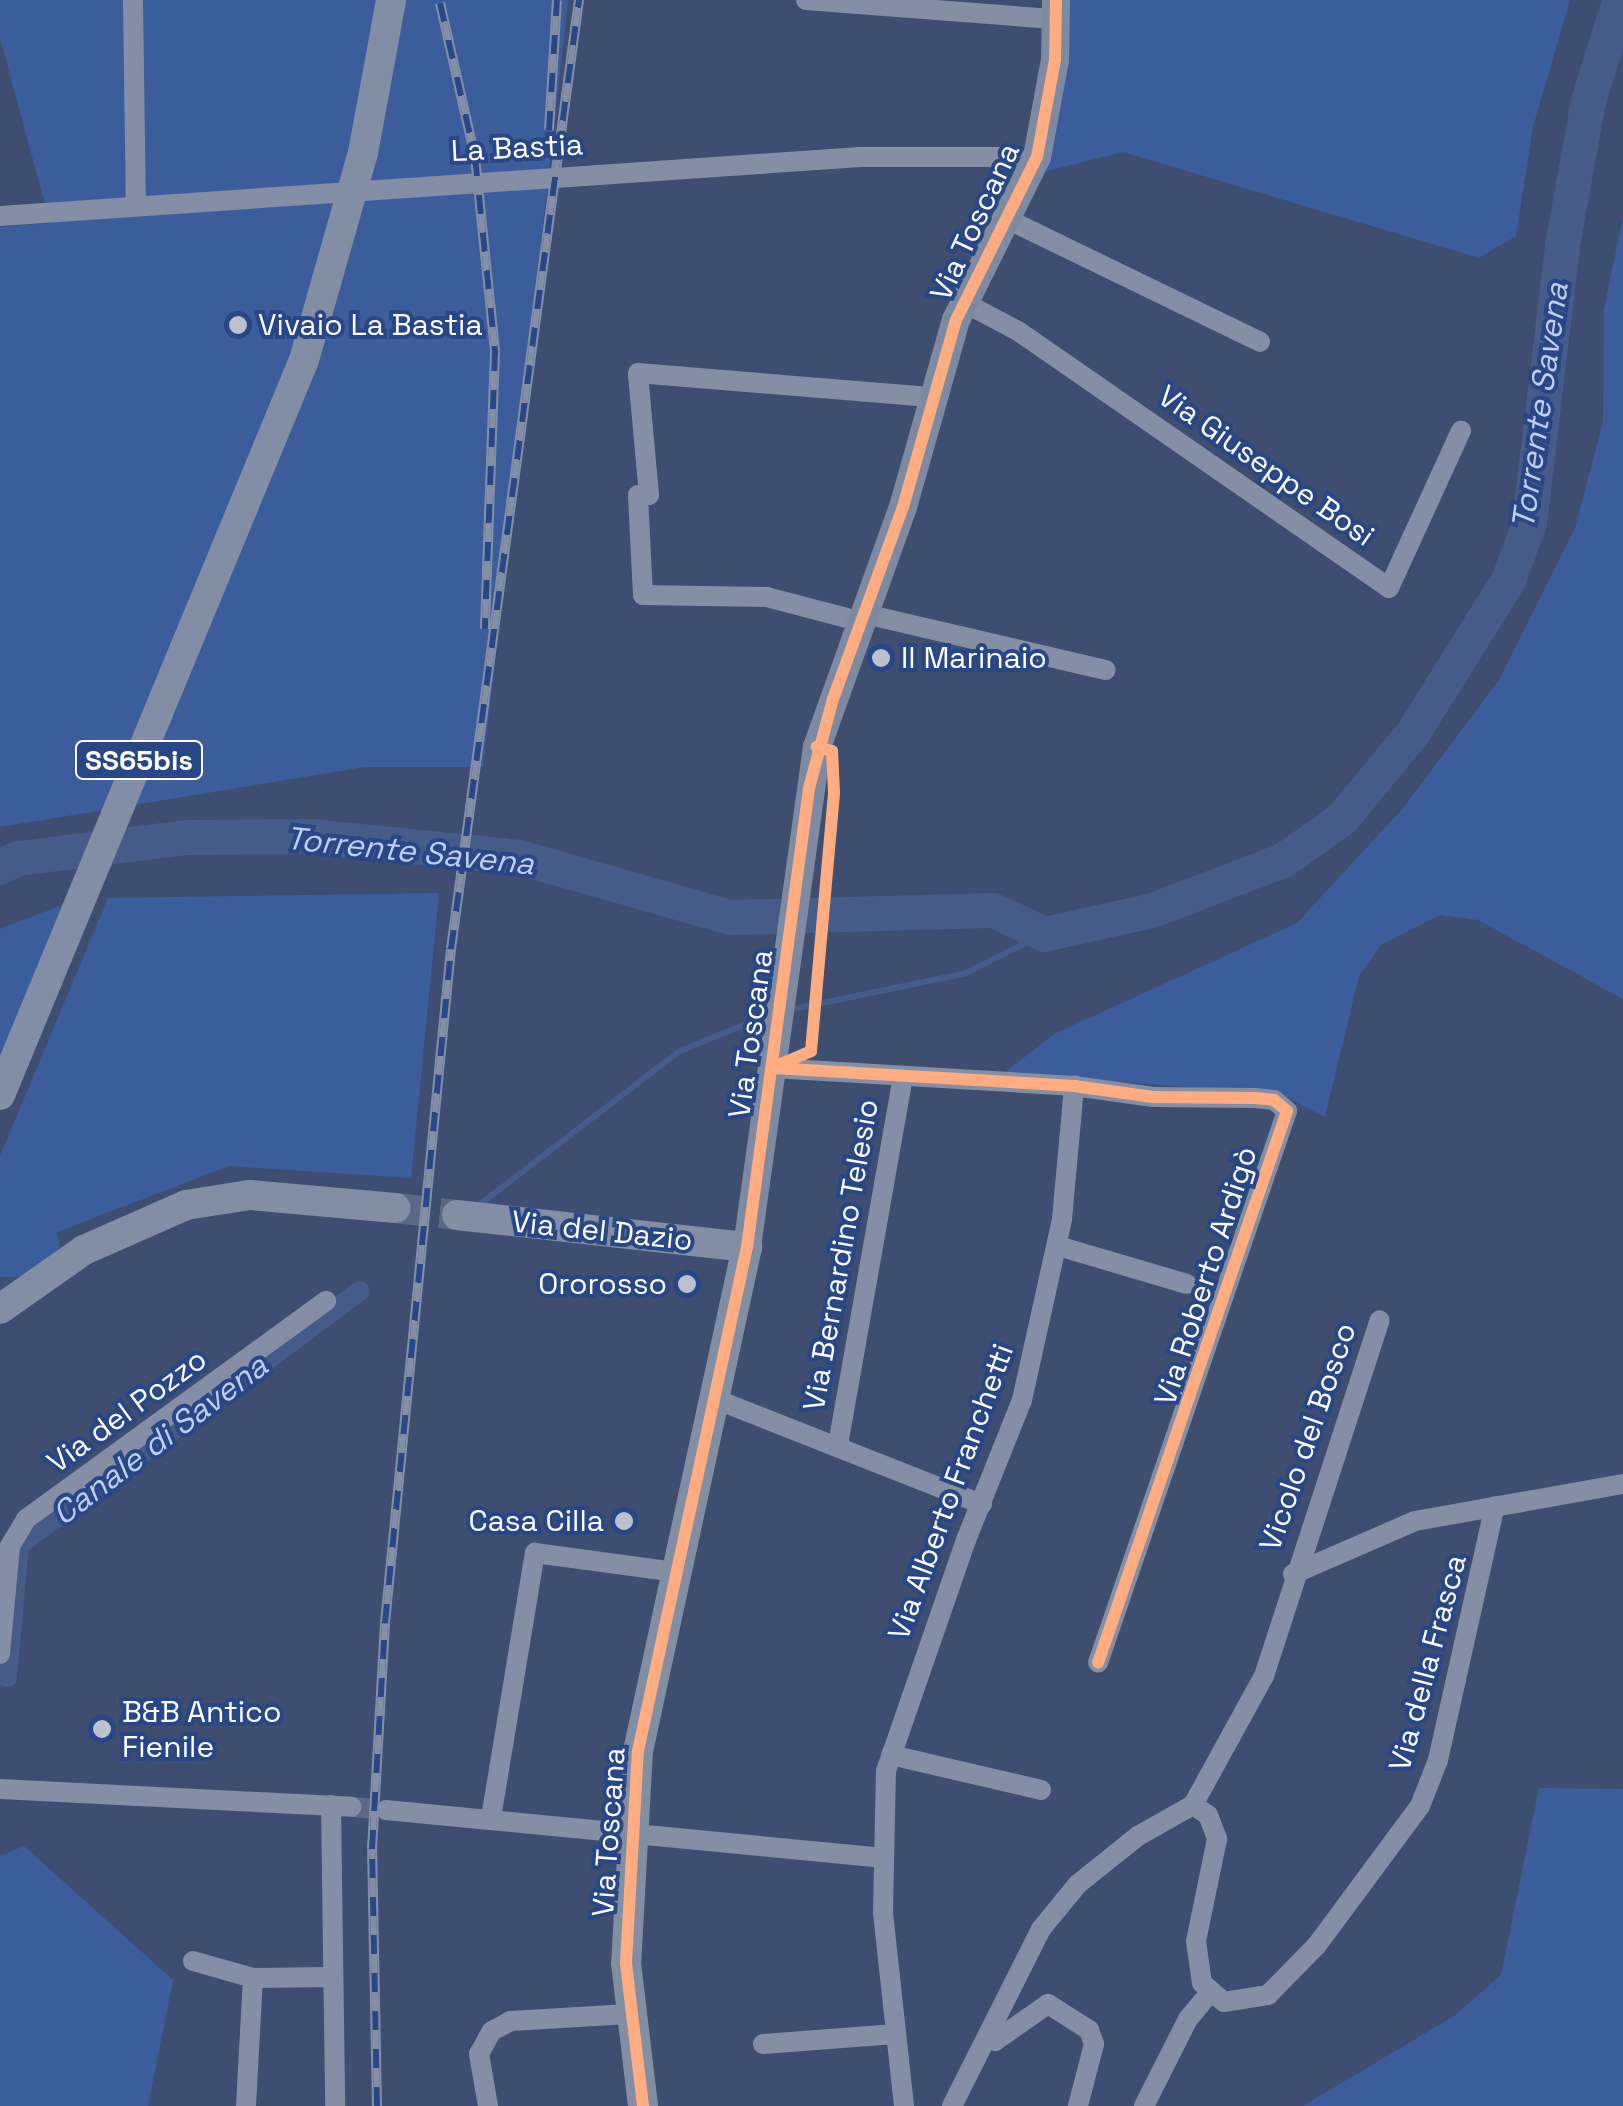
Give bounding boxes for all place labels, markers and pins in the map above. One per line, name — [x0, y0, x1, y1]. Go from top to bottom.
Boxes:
place label: Vivaio La Bastia — [258, 307, 483, 343]
marker: Vivaio La Bastia — [227, 314, 249, 336]
place label: Il Marinaio — [901, 640, 1047, 676]
marker: Il Marinaio — [870, 647, 892, 669]
place label: Ororosso — [538, 1266, 667, 1302]
marker: Ororosso — [676, 1273, 698, 1295]
place label: Casa Cilla — [468, 1503, 604, 1539]
marker: Casa Cilla — [613, 1510, 635, 1532]
place label: B&B Antico Fienile — [122, 1694, 282, 1764]
marker: B&B Antico Fienile — [91, 1718, 113, 1740]

